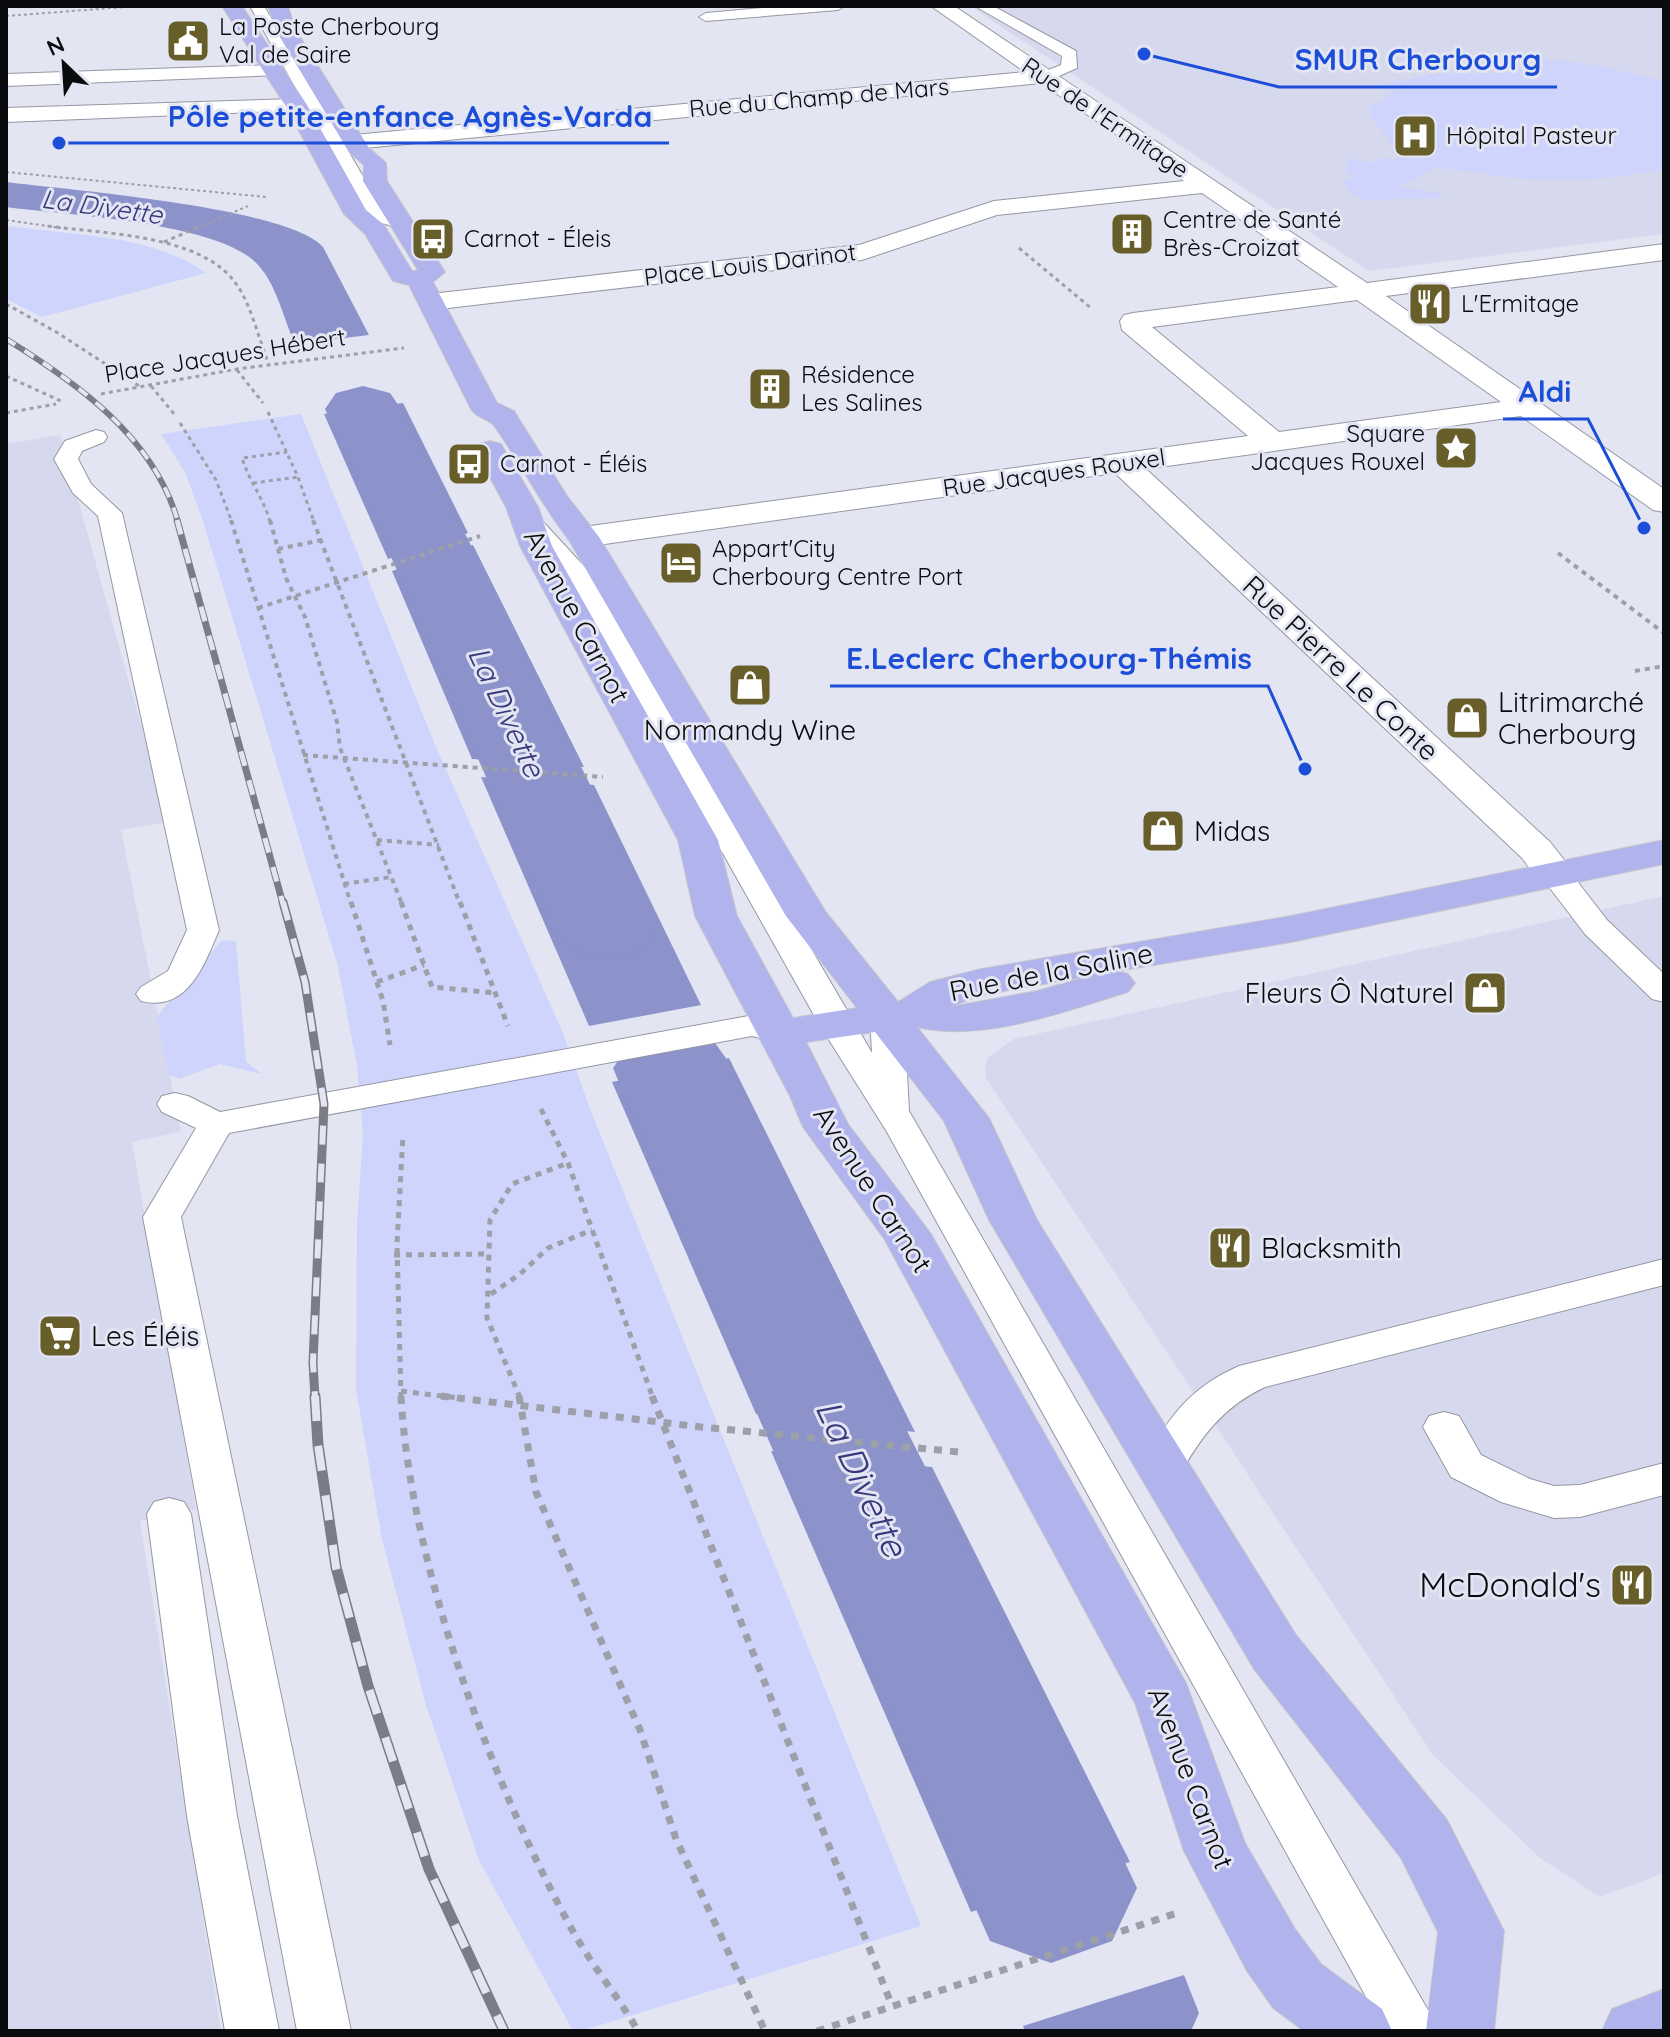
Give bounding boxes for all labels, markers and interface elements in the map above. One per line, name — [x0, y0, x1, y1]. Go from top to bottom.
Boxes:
place label: La Poste Cherbourg Val de Saire — [219, 11, 439, 69]
public building icon: La Poste Cherbourg Val de Saire — [164, 17, 212, 65]
north arrow — [24, 24, 104, 104]
text: N — [42, 30, 69, 62]
callout: SMUR Cherbourg — [1279, 33, 1557, 87]
text: SMUR Cherbourg — [1295, 40, 1541, 78]
street label: Rue de l'Ermitage — [1016, 50, 1195, 184]
street label: Rue du Champ de Mars — [688, 71, 950, 123]
callout: Pôle petite-enfance Agnès-Varda — [152, 89, 669, 143]
text: Pôle petite-enfance Agnès-Varda — [168, 97, 652, 135]
hospital icon: Hôpital Pasteur — [1391, 112, 1439, 160]
place label: Hôpital Pasteur — [1446, 120, 1617, 150]
water label: La Divette — [40, 182, 166, 231]
place label: Centre de Santé Brès-Croizat — [1163, 204, 1341, 262]
building icon: Centre de Santé Brès-Croizat — [1108, 210, 1156, 258]
bus stop icon: Carnot - Éleis — [409, 215, 457, 263]
place label: Carnot - Éleis — [464, 223, 611, 253]
street label: Place Louis Darinot — [642, 236, 858, 292]
restaurant icon: L'Ermitage — [1406, 280, 1454, 328]
place label: L'Ermitage — [1461, 288, 1579, 318]
street label: Place Jacques Hébert — [102, 321, 347, 389]
place label: Résidence Les Salines — [801, 359, 923, 417]
building icon: Résidence Les Salines — [746, 365, 794, 413]
callout: Aldi — [1503, 365, 1588, 419]
text: Aldi — [1519, 372, 1571, 410]
place label: Square Jacques Rouxel — [1250, 418, 1425, 476]
place icon: Square Jacques Rouxel — [1432, 424, 1480, 472]
bus stop icon: Carnot - Éléis — [445, 440, 493, 488]
street label: Rue Jacques Rouxel — [941, 442, 1167, 502]
place label: Carnot - Éléis — [500, 448, 647, 478]
street label: Avenue Carnot — [517, 523, 638, 709]
place label: Appart'City Cherbourg Centre Port — [712, 533, 963, 591]
hotel icon: Appart'City Cherbourg Centre Port — [657, 539, 705, 587]
street label: Rue Pierre Le Conte — [1236, 568, 1447, 768]
callout: E.Leclerc Cherbourg-Thémis — [830, 632, 1268, 686]
text: E.Leclerc Cherbourg-Thémis — [846, 639, 1252, 677]
water label: La Divette — [460, 640, 554, 784]
shop icon: Normandy Wine — [726, 661, 774, 709]
place label: Litrimarché Cherbourg — [1498, 684, 1644, 751]
shop icon: Litrimarché Cherbourg — [1443, 694, 1491, 742]
place label: Normandy Wine — [644, 712, 856, 747]
shop icon: Midas — [1139, 807, 1187, 855]
place label: Midas — [1194, 813, 1270, 848]
street label: Rue de la Saline — [946, 935, 1156, 1008]
shop icon: Fleurs Ô Naturel — [1461, 969, 1509, 1017]
place label: Fleurs Ô Naturel — [1244, 975, 1454, 1010]
street label: Avenue Carnot — [806, 1099, 940, 1279]
restaurant icon: Blacksmith — [1206, 1224, 1254, 1272]
place label: Blacksmith — [1261, 1230, 1402, 1265]
supermarket icon: Les Éléis — [36, 1312, 84, 1360]
place label: Les Éléis — [91, 1318, 200, 1353]
water label: La Divette — [807, 1392, 919, 1565]
restaurant icon: McDonald's — [1608, 1561, 1656, 1609]
place label: McDonald's — [1419, 1563, 1601, 1606]
street label: Avenue Carnot — [1141, 1682, 1242, 1874]

